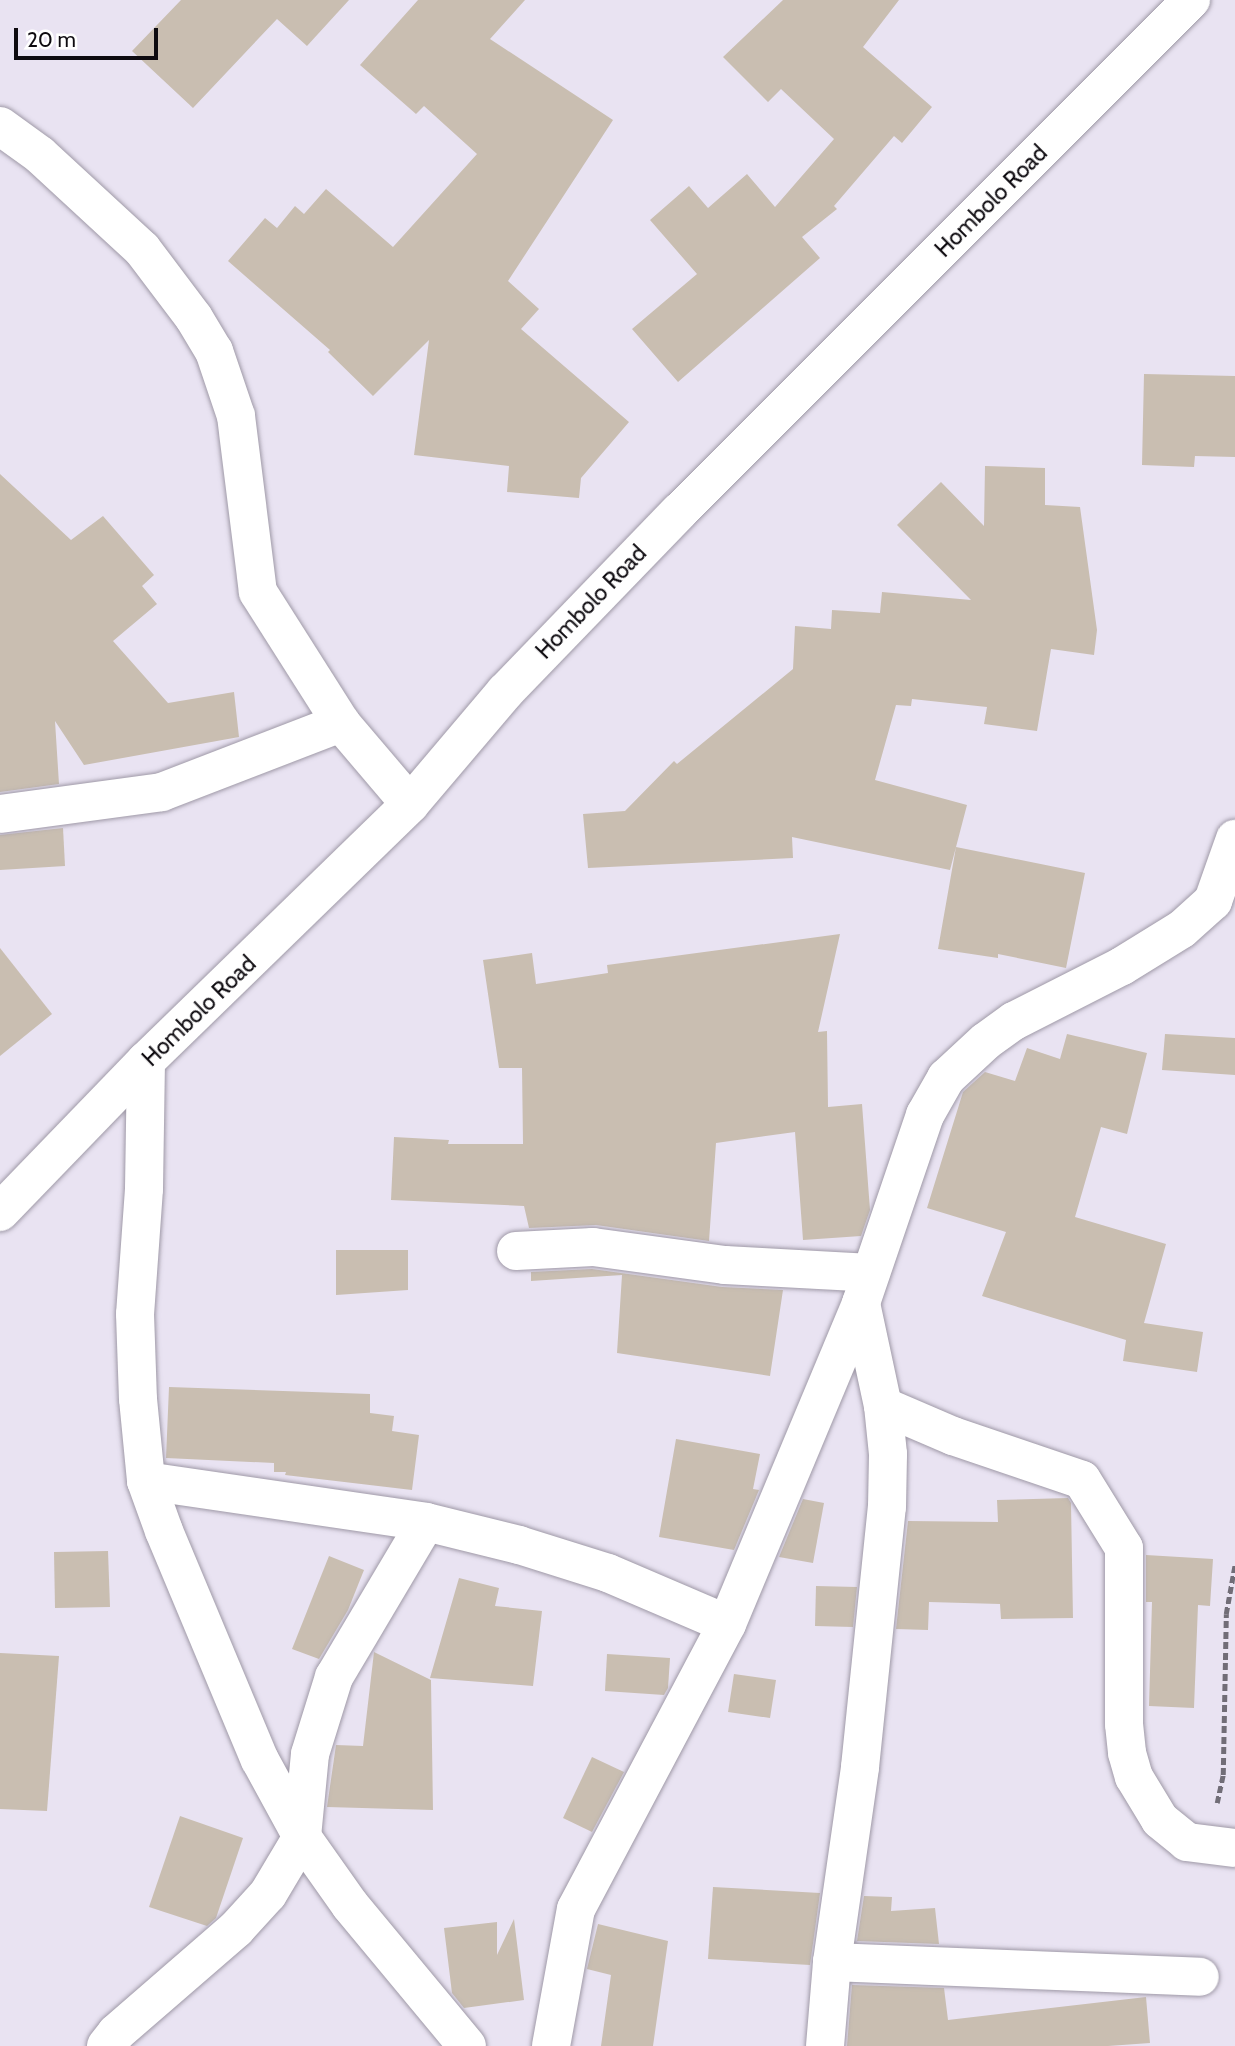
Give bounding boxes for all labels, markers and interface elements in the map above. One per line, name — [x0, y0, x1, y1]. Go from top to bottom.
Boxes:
scale bar — [18, 14, 161, 58]
text: 20 m — [27, 27, 76, 52]
street label: Hombolo Road — [929, 139, 1053, 263]
street label: Hombolo Road — [530, 539, 652, 665]
street label: Hombolo Road — [136, 950, 262, 1072]

